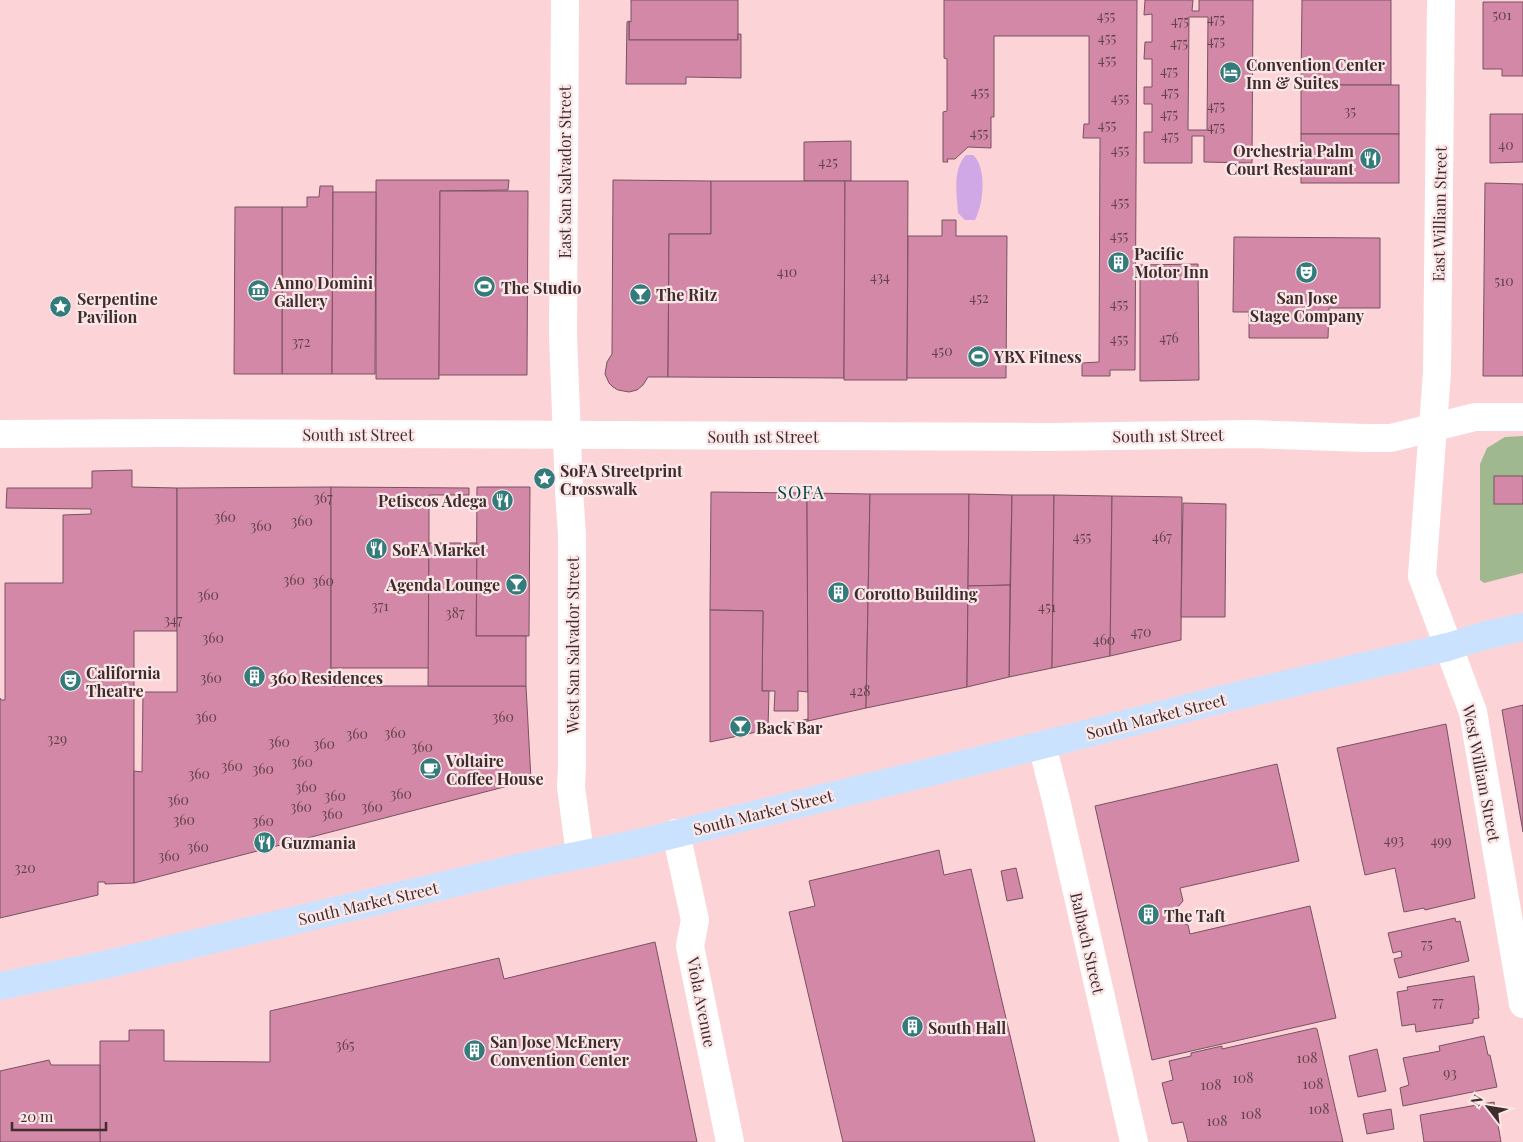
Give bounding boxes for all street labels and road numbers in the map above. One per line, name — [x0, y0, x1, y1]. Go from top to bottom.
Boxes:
street label: East San Salvador Street — [554, 85, 575, 259]
street label: East William Street — [1427, 146, 1451, 282]
street label: South 1st Street — [302, 424, 414, 445]
street label: South 1st Street — [1112, 424, 1224, 446]
street label: South 1st Street — [707, 426, 819, 447]
street label: West San Salvador Street — [562, 556, 583, 734]
street label: South Market Street — [1084, 688, 1228, 744]
street label: West William Street — [1458, 702, 1506, 844]
street label: South Market Street — [691, 784, 835, 840]
street label: South Market Street — [296, 877, 440, 929]
street label: Balbach Street — [1066, 890, 1110, 996]
street label: Viola Avenue — [683, 954, 721, 1049]

